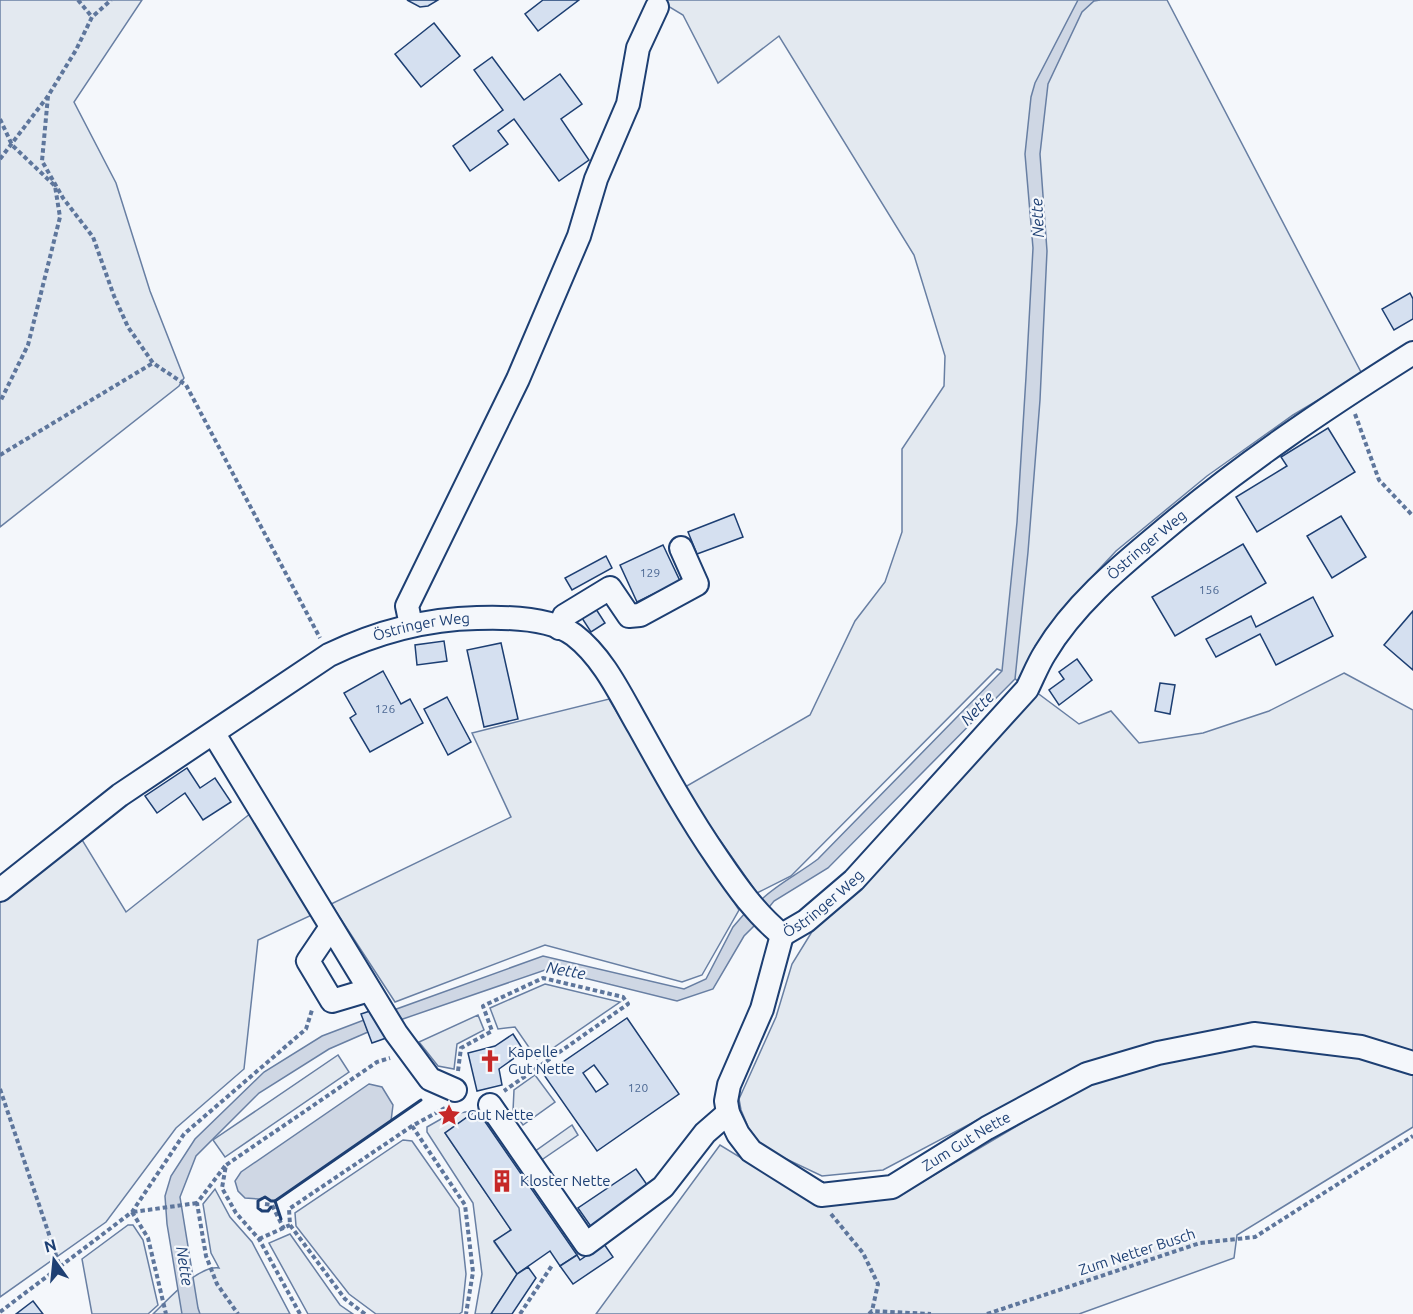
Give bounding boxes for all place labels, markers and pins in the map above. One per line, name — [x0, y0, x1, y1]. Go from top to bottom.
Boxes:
place label: Kapelle Gut Nette — [508, 1043, 575, 1077]
church icon: Kapelle Gut Nette — [477, 1048, 503, 1074]
place icon: Gut Nette — [436, 1102, 462, 1128]
place label: Gut Nette — [467, 1106, 534, 1123]
building icon: Kloster Nette — [489, 1168, 515, 1194]
place label: Kloster Nette — [520, 1172, 611, 1189]

